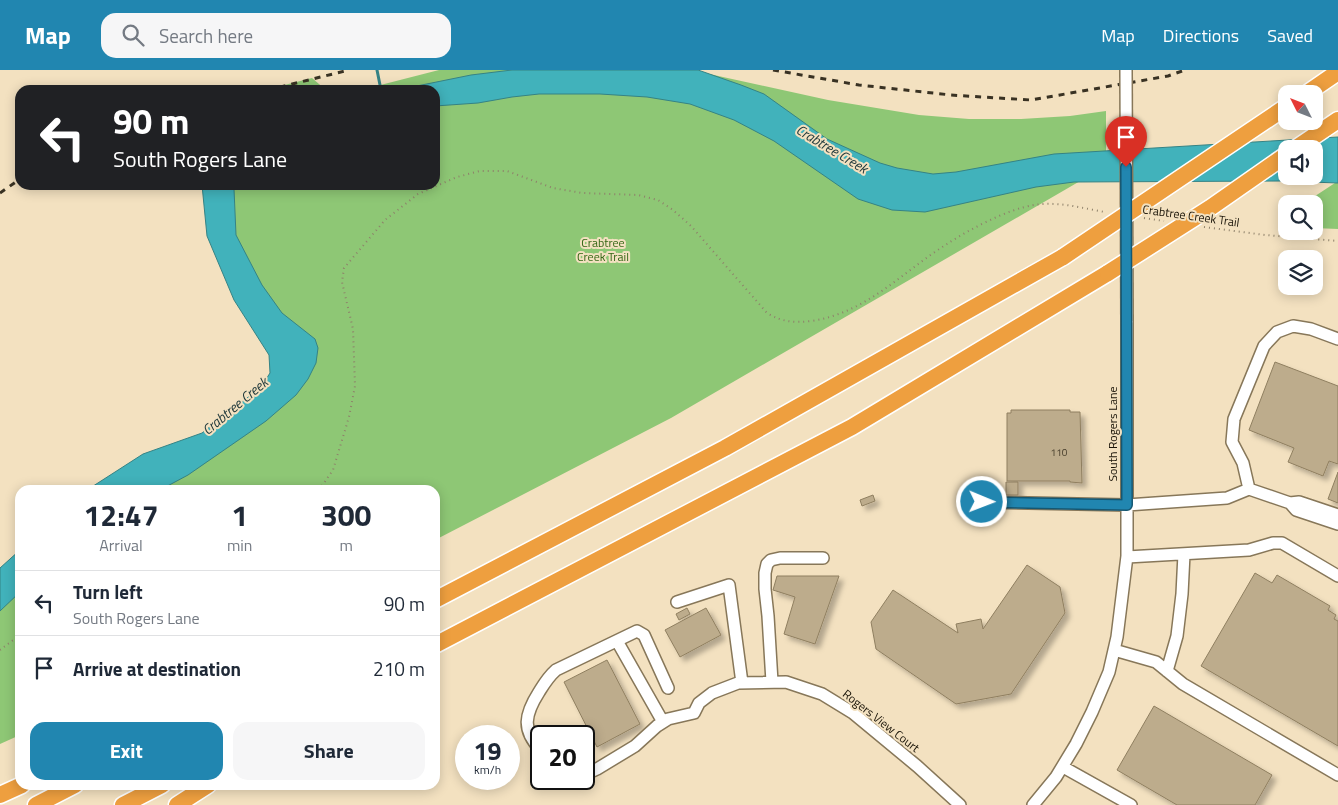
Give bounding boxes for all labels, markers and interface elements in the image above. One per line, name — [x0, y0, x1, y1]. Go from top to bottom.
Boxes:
search box — [101, 13, 451, 58]
text: Map — [25, 17, 71, 53]
icon: search — [119, 21, 147, 49]
text: Search here — [159, 21, 253, 50]
text: Map — [1101, 22, 1135, 49]
text: Directions — [1163, 22, 1239, 49]
text: Saved — [1267, 22, 1313, 49]
north arrow — [1278, 85, 1322, 130]
map controls — [1278, 85, 1323, 295]
text: 90 m — [113, 94, 189, 148]
icon: left — [30, 105, 95, 170]
pin — [1105, 116, 1147, 167]
water label: Crabtree Creek — [792, 119, 874, 179]
icon: arrive — [1112, 123, 1140, 151]
button: sound — [1278, 140, 1323, 185]
text: South Rogers Lane — [113, 142, 287, 176]
button: search — [1278, 195, 1323, 240]
street label: Crabtree Creek Trail — [1141, 199, 1241, 232]
park label: Crabtree Creek Trail — [577, 233, 629, 266]
button: layers — [1278, 250, 1323, 295]
water label: Crabtree Creek — [197, 371, 274, 440]
street label: South Rogers Lane — [1103, 387, 1122, 482]
house number: 110 — [1051, 445, 1068, 460]
position arrow — [955, 475, 1007, 527]
text: 12:47 — [84, 492, 158, 538]
text: 1 — [231, 492, 248, 538]
text: 300 — [321, 492, 371, 538]
text: Arrival — [99, 533, 143, 557]
text: min — [227, 533, 252, 557]
text: m — [340, 533, 353, 557]
text: Turn left — [73, 577, 143, 606]
icon: left — [30, 589, 58, 617]
text: 90 m — [384, 589, 425, 618]
text: South Rogers Lane — [73, 606, 200, 630]
icon: arrive — [30, 654, 58, 682]
text: Arrive at destination — [73, 654, 241, 683]
text: 210 m — [373, 654, 425, 683]
street label: Rogers View Court — [839, 684, 924, 757]
button: Exit — [30, 722, 223, 780]
button: Share — [233, 722, 425, 780]
speed limit sign: 20 — [530, 725, 595, 790]
text: 19 — [473, 732, 502, 770]
text: km/h — [474, 760, 501, 779]

